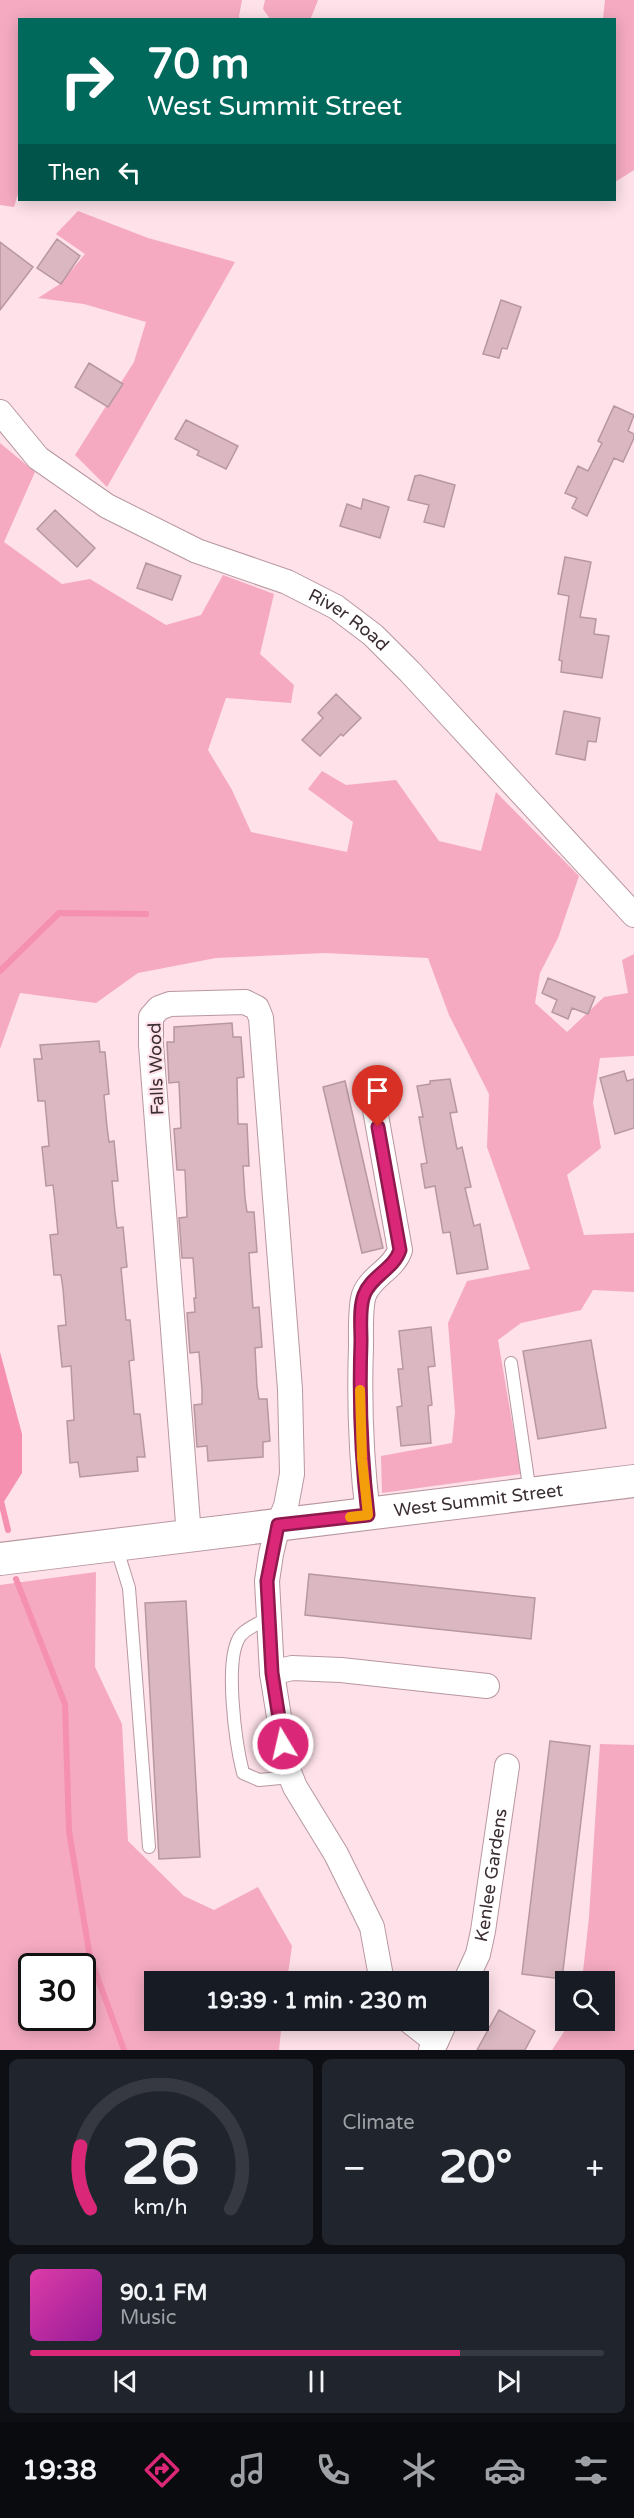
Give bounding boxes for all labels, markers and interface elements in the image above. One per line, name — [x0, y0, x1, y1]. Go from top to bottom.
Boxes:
text: 70 m — [147, 39, 249, 90]
icon: right — [48, 42, 126, 120]
text: West Summit Street — [147, 90, 402, 123]
icon: left — [113, 156, 146, 189]
text: Then — [48, 160, 101, 186]
street label: River Road — [305, 584, 393, 655]
street label: Falls Wood — [143, 1022, 169, 1116]
pin — [352, 1065, 403, 1127]
icon: arrive — [361, 1074, 394, 1107]
street label: West Summit Street — [393, 1479, 564, 1521]
position arrow — [251, 1712, 315, 1776]
street label: Kenlee Gardens — [470, 1807, 512, 1944]
speed limit sign: 30 — [18, 1953, 96, 2031]
map controls — [555, 1971, 615, 2031]
button: search — [555, 1971, 615, 2031]
text: 19:39 · 1 min · 230 m — [206, 1988, 427, 2014]
text: Climate — [343, 2111, 415, 2135]
text: 26 — [122, 2126, 200, 2201]
text: 20° — [439, 2141, 512, 2195]
text: − — [343, 2149, 366, 2188]
text: + — [585, 2149, 604, 2188]
text: km/h — [134, 2194, 188, 2220]
text: 90.1 FM — [120, 2280, 208, 2306]
text: Music — [120, 2306, 176, 2330]
icon: previous — [109, 2365, 142, 2398]
icon: pause — [300, 2365, 333, 2398]
icon: next — [492, 2365, 525, 2398]
icon: directions — [141, 2449, 183, 2491]
icon: music — [227, 2449, 269, 2491]
icon: phone — [312, 2449, 354, 2491]
icon: climate — [398, 2449, 440, 2491]
icon: car — [484, 2449, 526, 2491]
icon: filters — [570, 2449, 612, 2491]
text: 19:38 — [22, 2454, 97, 2487]

